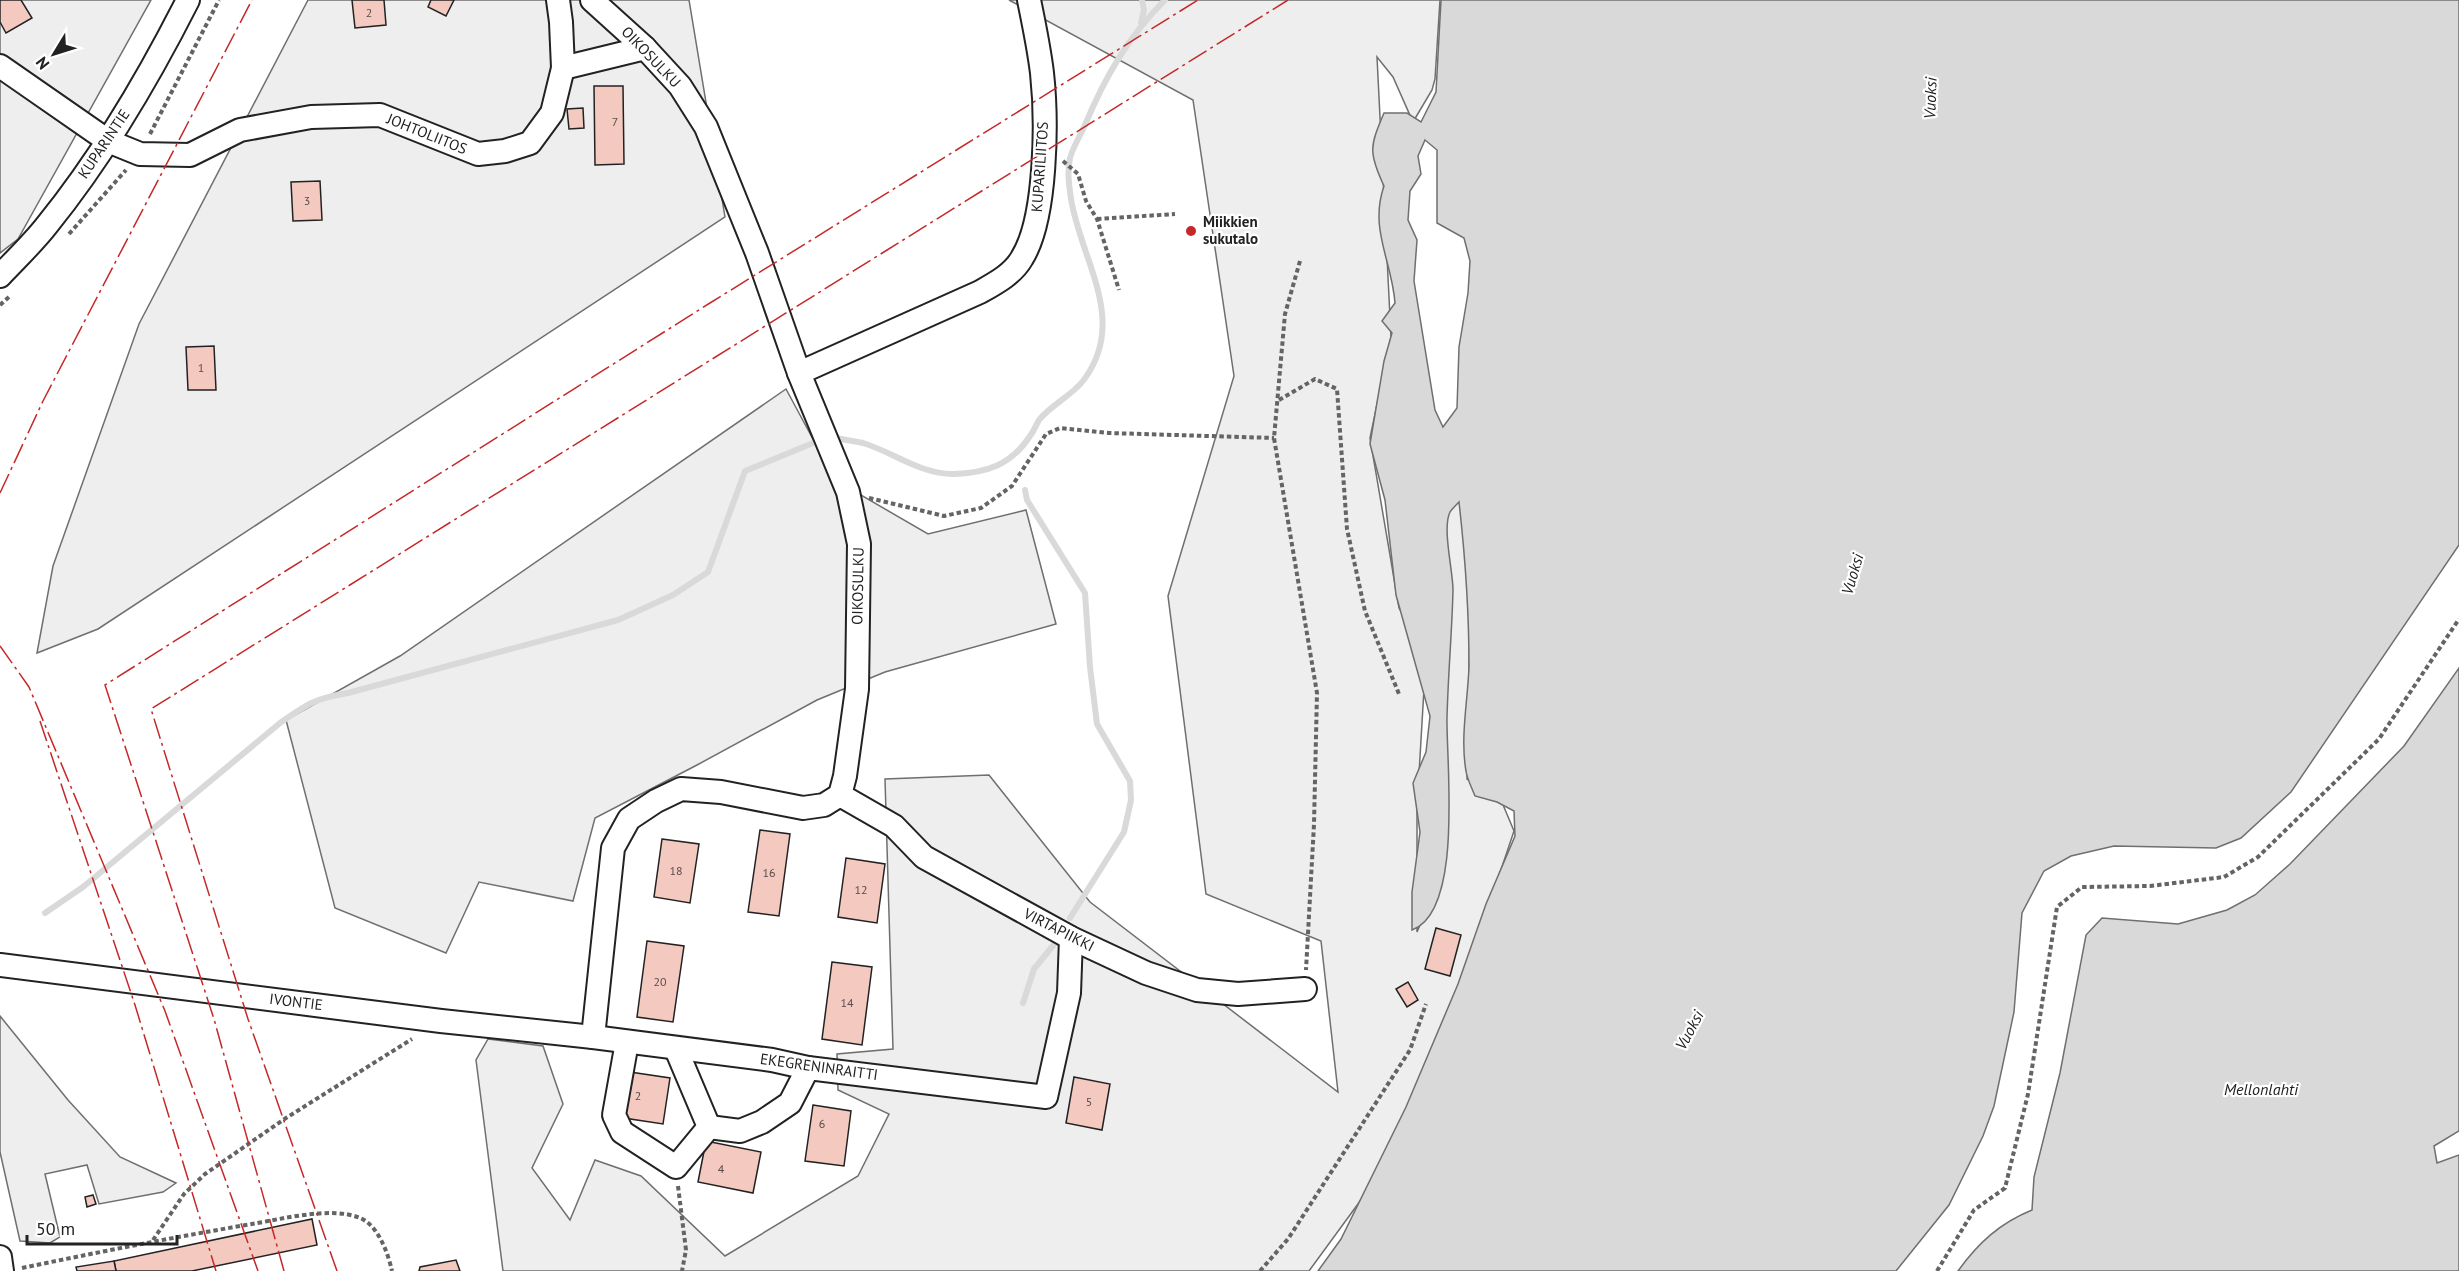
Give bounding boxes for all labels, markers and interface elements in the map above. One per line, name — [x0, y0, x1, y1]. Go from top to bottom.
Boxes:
house number: 2 — [366, 5, 372, 20]
street label: OIKOSULKU — [618, 22, 685, 91]
north arrow — [24, 24, 84, 84]
text: N — [31, 53, 53, 74]
water label: Vuoksi — [1919, 76, 1941, 119]
street label: KUPARINTIE — [74, 106, 134, 182]
street label: JOHTOLIITOS — [383, 108, 470, 158]
house number: 7 — [612, 114, 618, 129]
street label: KUPARILIITOS — [1027, 121, 1052, 213]
house number: 3 — [304, 193, 310, 208]
place label: Miikkien sukutalo — [1203, 212, 1258, 248]
marker: Miikkien sukutalo — [1184, 224, 1198, 238]
house number: 1 — [198, 360, 204, 375]
street label: OIKOSULKU — [847, 547, 868, 625]
water label: Vuoksi — [1837, 550, 1868, 597]
house number: 18 — [669, 863, 683, 878]
house number: 16 — [762, 865, 776, 880]
house number: 12 — [854, 882, 868, 897]
street label: VIRTAPIIKKI — [1020, 903, 1098, 955]
house number: 20 — [653, 974, 667, 989]
street label: IVONTIE — [268, 989, 324, 1014]
house number: 14 — [840, 995, 854, 1010]
water label: Vuoksi — [1670, 1006, 1708, 1053]
street label: EKEGRENINRAITTI — [759, 1049, 879, 1084]
water label: Mellonlahti — [2224, 1079, 2299, 1099]
house number: 2 — [635, 1088, 641, 1103]
house number: 5 — [1086, 1094, 1092, 1109]
house number: 6 — [819, 1116, 825, 1131]
house number: 4 — [718, 1161, 725, 1176]
scale bar — [27, 1208, 177, 1246]
text: 50 m — [36, 1217, 75, 1240]

